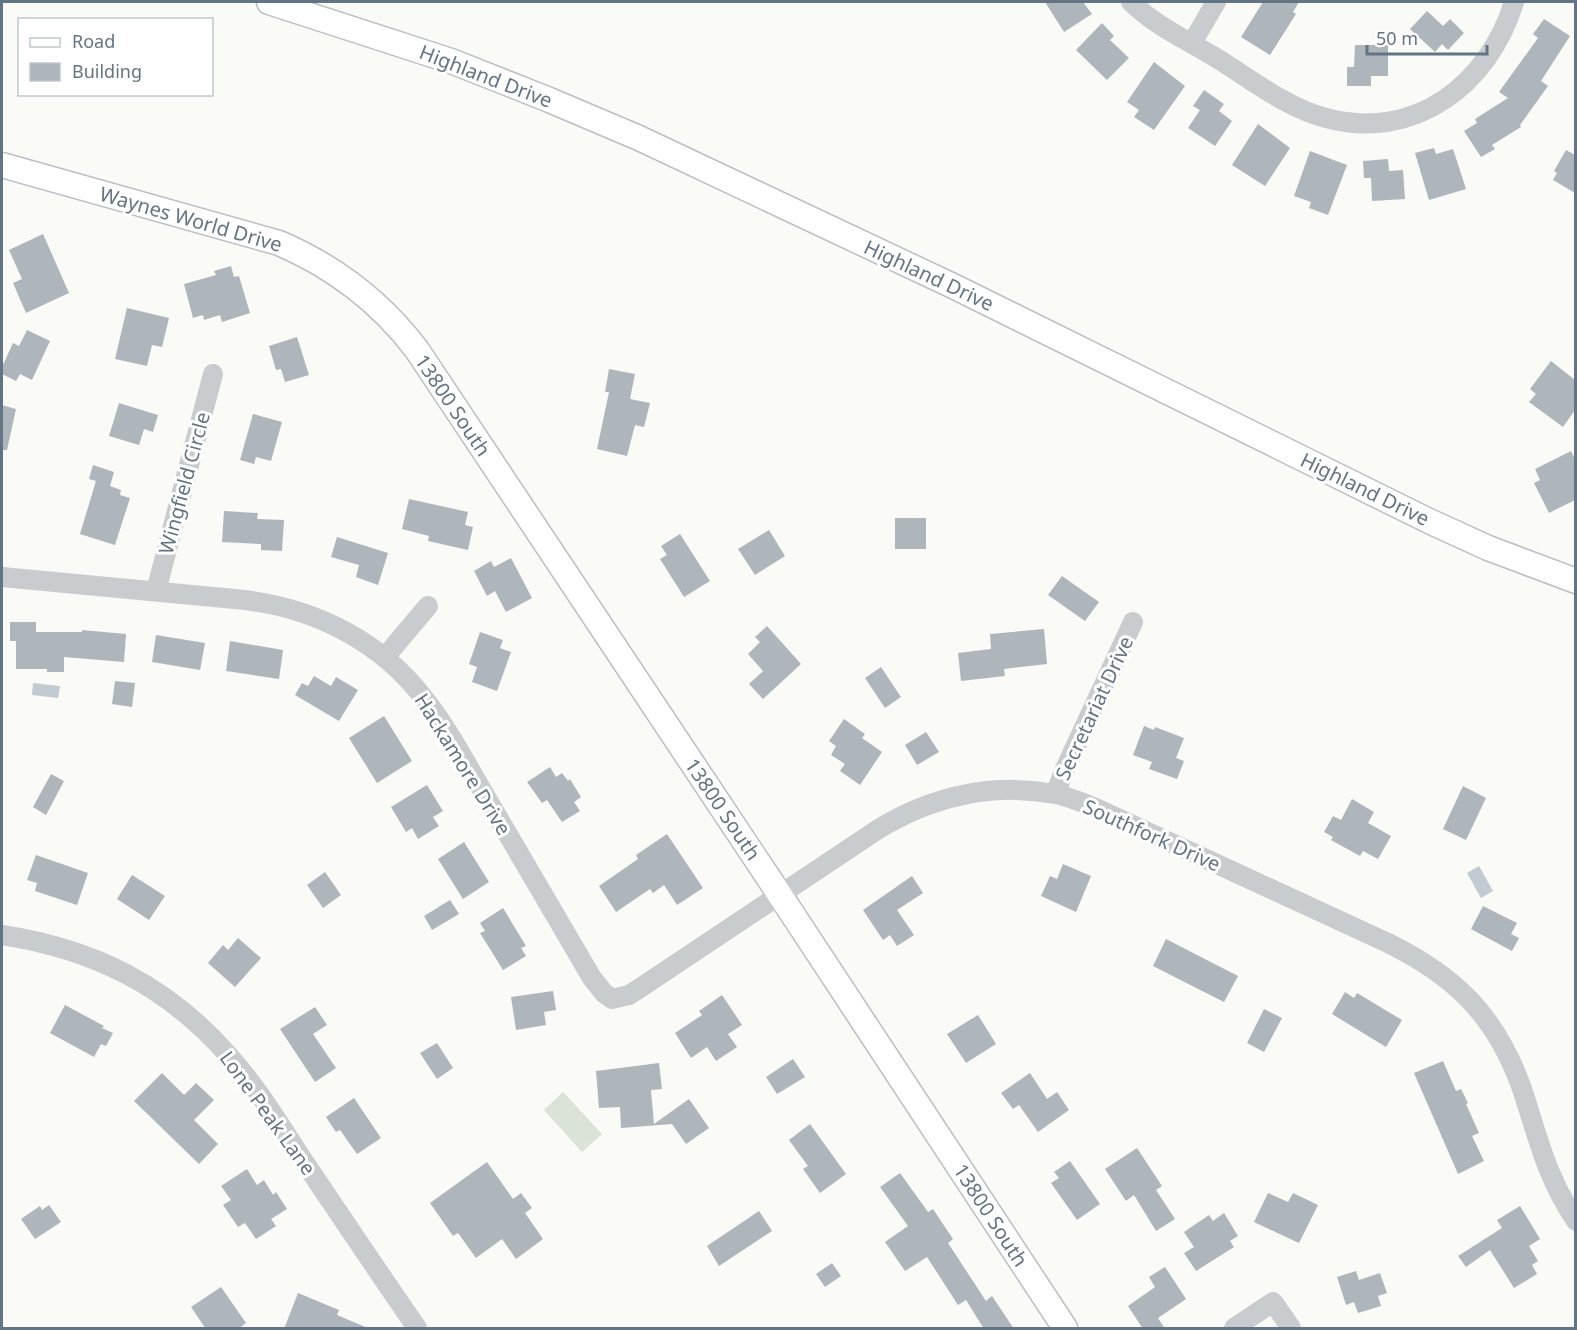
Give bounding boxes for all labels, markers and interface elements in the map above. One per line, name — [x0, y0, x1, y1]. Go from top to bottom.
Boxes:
legend — [18, 18, 213, 96]
scale bar — [1367, 18, 1487, 56]
text: 50 m — [1376, 26, 1418, 50]
text: Road — [72, 29, 115, 53]
street label: Highland Drive — [416, 38, 556, 114]
text: Building — [72, 59, 142, 83]
street label: Waynes World Drive — [97, 180, 285, 258]
street label: Highland Drive — [860, 233, 998, 317]
street label: 13800 South — [409, 349, 497, 461]
street label: Wingfield Circle — [152, 409, 216, 557]
street label: Highland Drive — [1296, 446, 1434, 532]
street label: Secretariat Drive — [1049, 632, 1139, 784]
street label: Hackamore Drive — [409, 688, 517, 840]
street label: 13800 South — [679, 753, 767, 865]
street label: Southfork Drive — [1079, 793, 1225, 877]
street label: Lone Peak Lane — [214, 1046, 322, 1180]
street label: 13800 South — [948, 1158, 1034, 1272]

